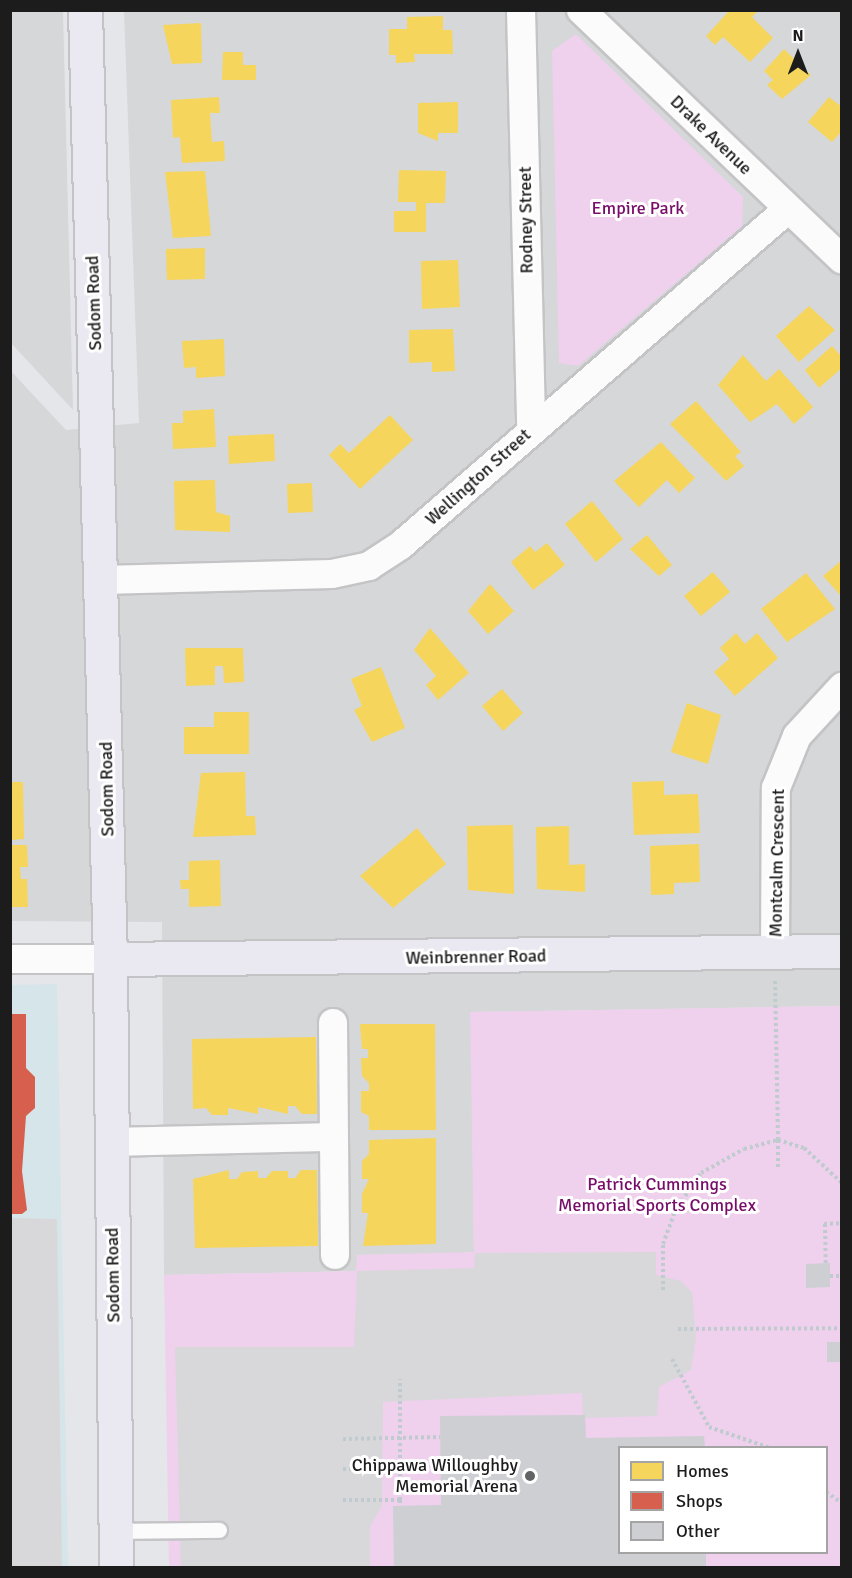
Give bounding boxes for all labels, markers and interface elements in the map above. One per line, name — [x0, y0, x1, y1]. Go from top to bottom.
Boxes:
north arrow — [768, 24, 828, 84]
text: N — [792, 26, 804, 46]
street label: Drake Avenue — [666, 91, 756, 179]
street label: Rodney Street — [514, 166, 538, 274]
park label: Empire Park — [592, 197, 684, 219]
street label: Sodom Road — [82, 255, 106, 351]
street label: Wellington Street — [421, 424, 535, 530]
street label: Sodom Road — [95, 741, 119, 837]
street label: Montcalm Crescent — [765, 789, 789, 937]
street label: Weinbrenner Road — [405, 945, 547, 969]
park label: Patrick Cummings Memorial Sports Complex — [558, 1174, 756, 1216]
street label: Sodom Road — [101, 1227, 125, 1323]
legend — [618, 1446, 828, 1554]
place label: Chippawa Willoughby Memorial Arena — [352, 1455, 518, 1498]
text: Homes — [676, 1460, 729, 1482]
marker: Chippawa Willoughby Memorial Arena — [523, 1469, 537, 1483]
text: Shops — [676, 1490, 723, 1512]
text: Other — [676, 1520, 720, 1542]

